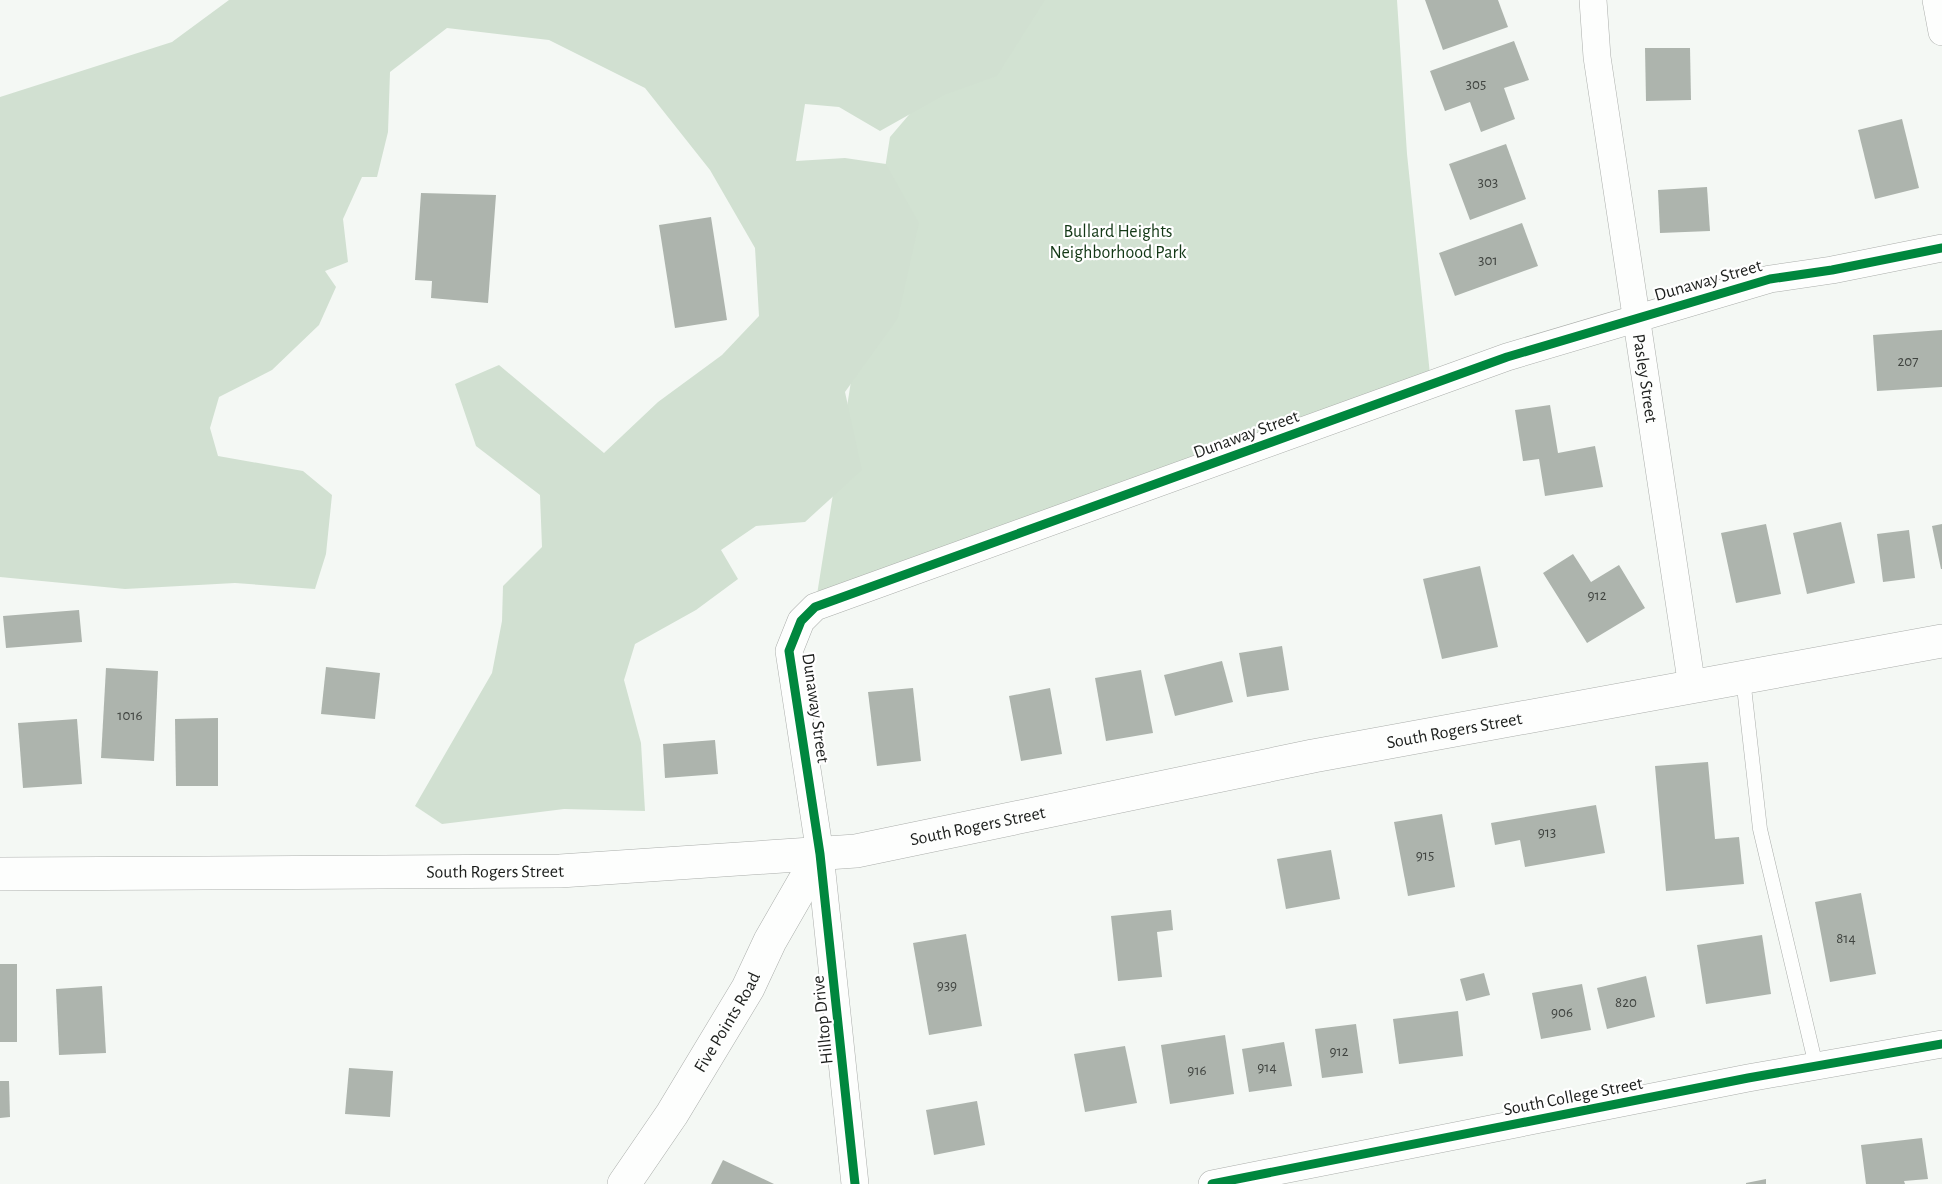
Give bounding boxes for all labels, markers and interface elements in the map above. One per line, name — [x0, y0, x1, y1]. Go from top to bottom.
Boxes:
house number: 305 — [1466, 77, 1486, 92]
house number: 303 — [1478, 175, 1498, 190]
park label: Bullard Heights Neighborhood Park — [1050, 223, 1187, 262]
house number: 301 — [1478, 253, 1498, 268]
street label: Dunaway Street — [1652, 257, 1764, 305]
street label: Pasley Street — [1629, 333, 1660, 424]
house number: 207 — [1897, 354, 1919, 369]
street label: Dunaway Street — [1191, 407, 1302, 462]
house number: 912 — [1587, 588, 1607, 603]
street label: Dunaway Street — [798, 652, 832, 765]
house number: 1016 — [117, 708, 143, 723]
street label: South Rogers Street — [1385, 710, 1524, 752]
street label: South Rogers Street — [909, 804, 1047, 849]
house number: 913 — [1538, 825, 1556, 840]
house number: 915 — [1416, 848, 1434, 863]
street label: South Rogers Street — [426, 863, 565, 882]
house number: 814 — [1836, 931, 1856, 946]
street label: Five Points Road — [691, 970, 764, 1076]
street label: Hilltop Drive — [809, 974, 837, 1065]
house number: 939 — [937, 978, 957, 993]
house number: 820 — [1615, 995, 1637, 1010]
house number: 906 — [1551, 1005, 1573, 1020]
house number: 912 — [1329, 1044, 1349, 1059]
house number: 914 — [1257, 1060, 1277, 1075]
house number: 916 — [1187, 1063, 1207, 1078]
street label: South College Street — [1502, 1075, 1645, 1119]

